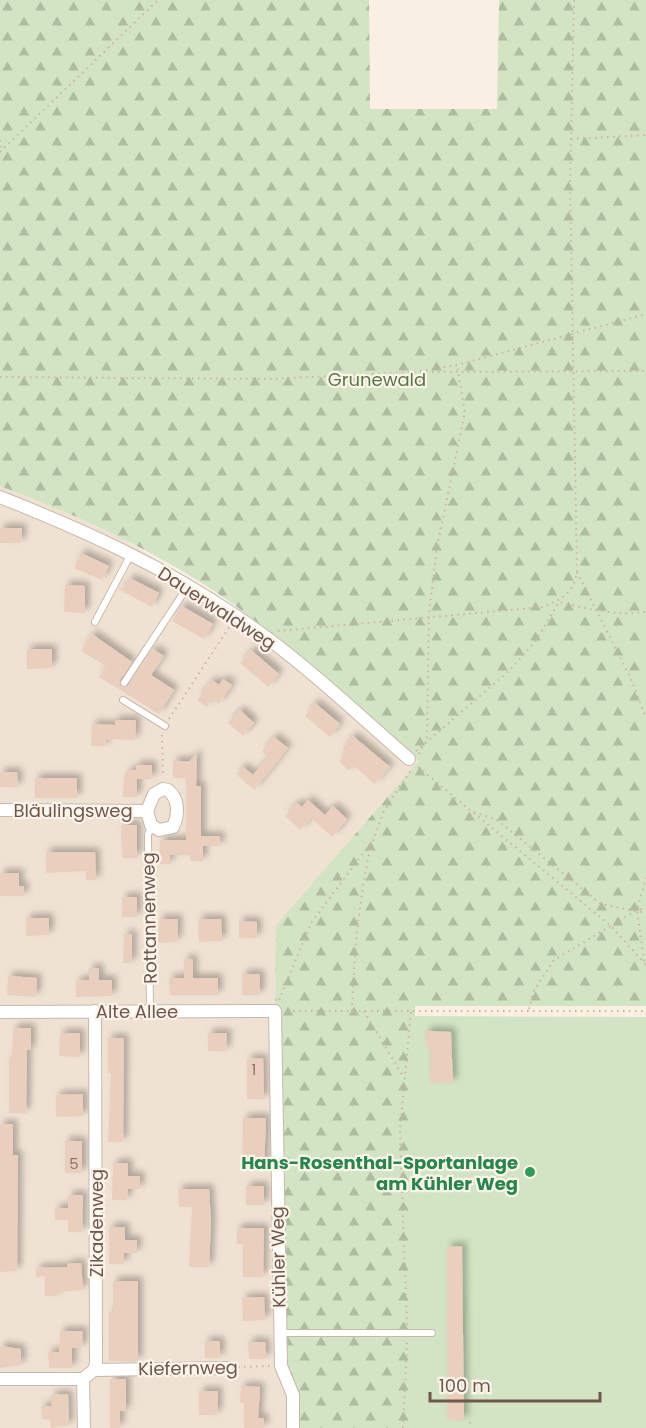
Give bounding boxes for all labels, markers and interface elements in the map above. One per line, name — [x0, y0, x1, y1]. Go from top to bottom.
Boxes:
park label: Grunewald — [328, 367, 426, 392]
street label: Dauerwaldweg — [153, 561, 281, 655]
street label: Bläulingsweg — [13, 798, 133, 823]
street label: Rottannenweg — [135, 852, 163, 984]
street label: Alte Allee — [96, 999, 178, 1024]
house number: 1 — [252, 1059, 256, 1080]
place label: Hans-Rosenthal-Sportanlage am Kühler Weg — [241, 1150, 518, 1196]
house number: 5 — [69, 1153, 79, 1174]
marker: Hans-Rosenthal-Sportanlage am Kühler Weg — [523, 1165, 537, 1179]
street label: Zikadenweg — [84, 1169, 109, 1277]
street label: Kühler Weg — [265, 1206, 291, 1308]
street label: Kiefernweg — [138, 1355, 238, 1381]
scale bar — [430, 1365, 600, 1403]
text: 100 m — [439, 1373, 491, 1398]

